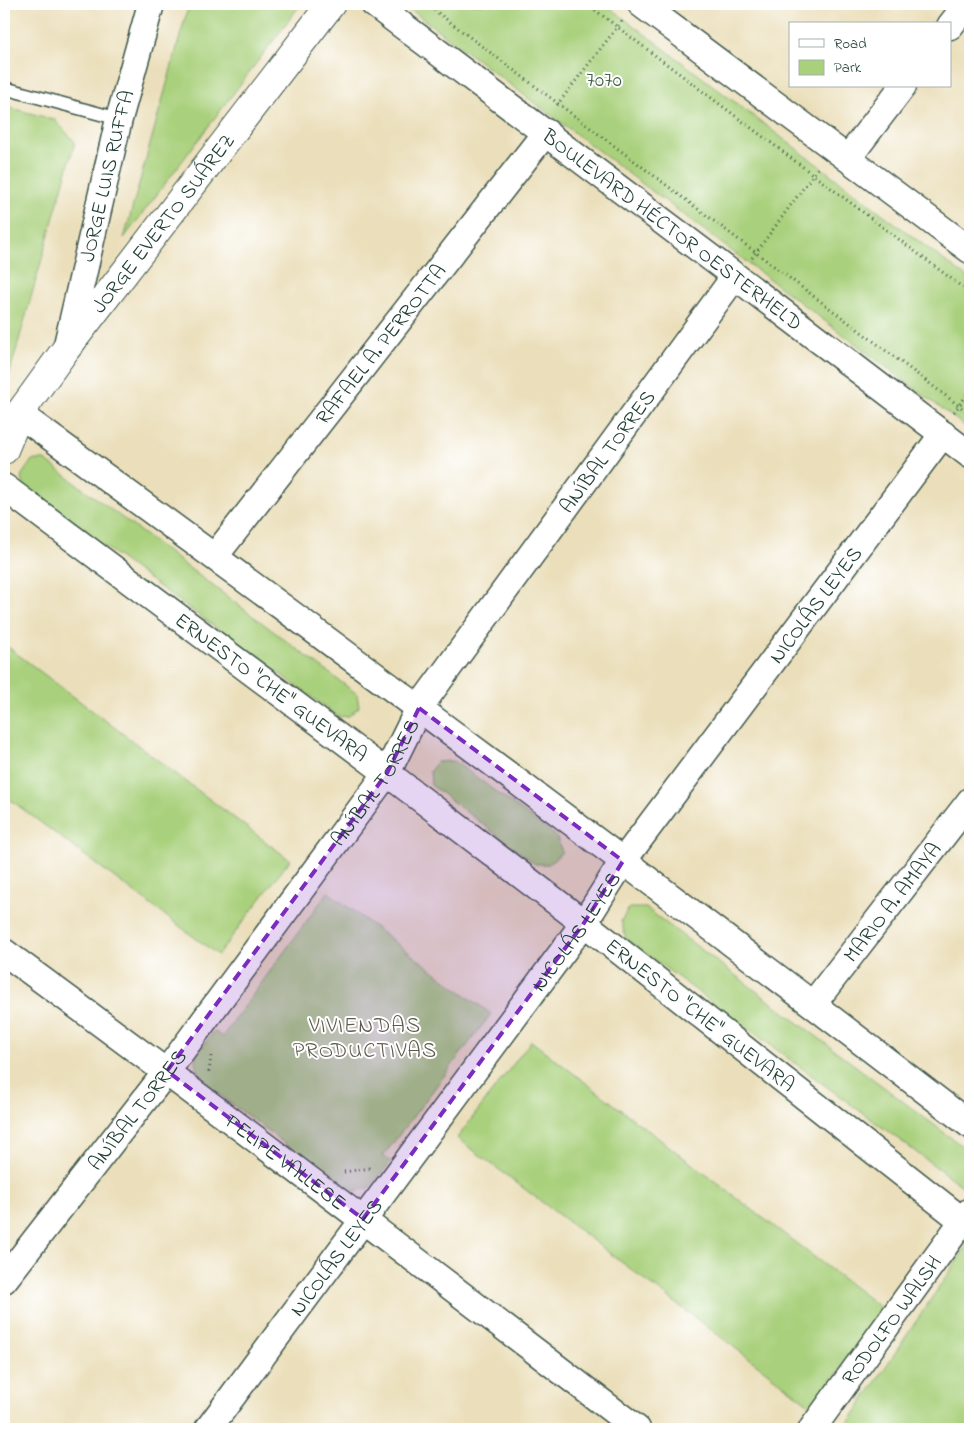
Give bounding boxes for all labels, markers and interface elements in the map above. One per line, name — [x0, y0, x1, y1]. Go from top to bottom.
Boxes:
legend — [789, 22, 952, 88]
text: Road — [834, 33, 867, 55]
text: Park — [834, 57, 862, 79]
park label: 7070 — [586, 66, 622, 96]
street label: JORGE LUIS RUFFA — [74, 87, 143, 265]
street label: BOULEVARD HÉCTOR OESTERHELD — [534, 122, 808, 339]
street label: JORGE EVERTO SUÁREZ — [85, 128, 243, 321]
street label: RAFAEL A. PERROTTA — [310, 258, 455, 432]
street label: ANÍBAL TORRES — [553, 385, 664, 520]
street label: NICOLÁS LEYES — [763, 541, 871, 671]
street label: ERNESTO "CHE" GUEVARA — [168, 606, 373, 770]
street label: ANÍBAL TORRES — [325, 715, 428, 854]
street label: MARIO A. AMAYA — [837, 837, 950, 970]
street label: NICOLÁS LEYES — [525, 867, 630, 998]
street label: ERNESTO "CHE" GUEVARA — [598, 932, 801, 1100]
district label: VIVIENDAS PRODUCTIVAS — [293, 1011, 437, 1068]
street label: ANÍBAL TORRES — [82, 1044, 195, 1178]
street label: FELIPE VALLESE — [217, 1107, 351, 1219]
street label: NICOLÁS LEYES — [284, 1193, 391, 1323]
street label: RODOLFO WALSH — [836, 1250, 950, 1392]

